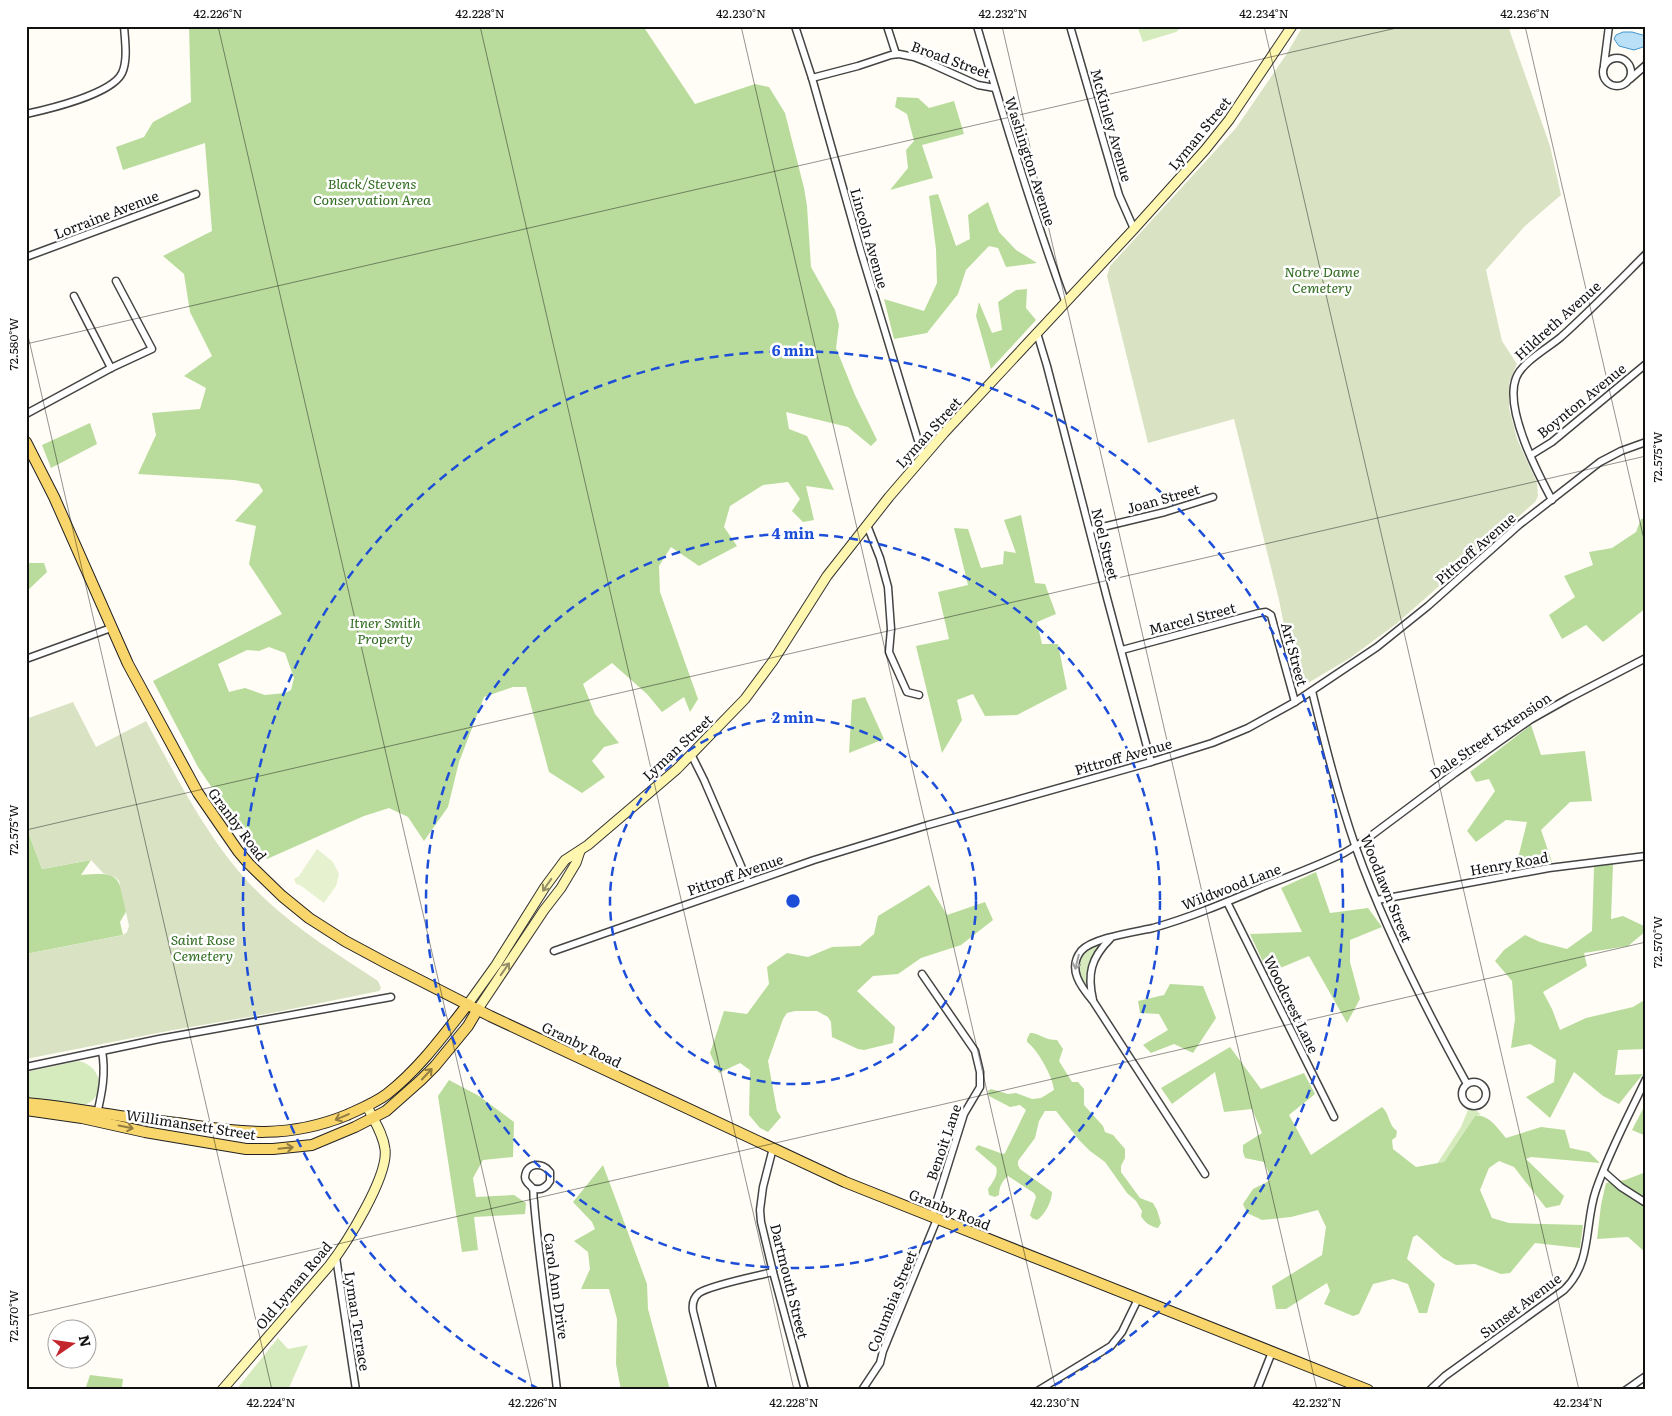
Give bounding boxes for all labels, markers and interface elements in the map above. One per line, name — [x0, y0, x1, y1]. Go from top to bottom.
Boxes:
text: 42.226°N — [193, 4, 243, 22]
text: 42.228°N — [455, 4, 505, 22]
text: 42.230°N — [716, 4, 766, 22]
text: 42.232°N — [979, 4, 1027, 22]
text: 42.234°N — [1239, 4, 1289, 22]
text: 42.236°N — [1500, 4, 1550, 22]
street label: Broad Street — [909, 35, 994, 83]
street label: McKinley Avenue — [1086, 66, 1138, 184]
street label: Lyman Street — [1163, 92, 1235, 174]
street label: Washington Avenue — [1001, 94, 1061, 228]
park label: Black/Stevens Conservation Area — [313, 173, 431, 209]
street label: Lorraine Avenue — [51, 185, 161, 243]
street label: Lincoln Avenue — [846, 185, 894, 291]
park label: Notre Dame Cemetery — [1284, 261, 1360, 297]
street label: Hildreth Avenue — [1509, 276, 1605, 364]
text: 72.580°W — [4, 318, 22, 370]
text: 6 min — [772, 338, 815, 361]
street label: Boynton Avenue — [1532, 358, 1630, 442]
street label: Lyman Street — [891, 392, 965, 472]
text: 72.575°W — [1648, 431, 1666, 483]
street label: Joan Street — [1124, 478, 1202, 518]
street label: Noel Street — [1087, 506, 1125, 583]
street label: Pittroff Avenue — [1431, 508, 1519, 588]
text: 4 min — [772, 521, 815, 544]
street label: Marcel Street — [1146, 597, 1238, 639]
park label: Itner Smith Property — [349, 612, 421, 648]
street label: Art Street — [1277, 620, 1313, 688]
street label: Dale Street Extension — [1425, 687, 1555, 783]
text: 2 min — [772, 705, 815, 728]
street label: Lyman Street — [638, 709, 717, 785]
street label: Pittroff Avenue — [1072, 733, 1174, 779]
street label: Granby Road — [204, 783, 272, 865]
text: 72.575°W — [4, 804, 22, 856]
street label: Woodlawn Street — [1356, 831, 1418, 945]
street label: Henry Road — [1468, 846, 1550, 880]
street label: Pittroff Avenue — [684, 848, 786, 900]
street label: Wildwood Lane — [1178, 858, 1284, 914]
one-way arrow — [542, 878, 552, 892]
centre of rings — [784, 892, 802, 910]
text: 72.570°W — [1648, 916, 1666, 968]
park label: Saint Rose Cemetery — [171, 929, 236, 965]
street label: Woodcrest Lane — [1260, 952, 1324, 1056]
one-way arrow — [1072, 954, 1081, 970]
one-way arrow — [500, 962, 510, 976]
street label: Granby Road — [539, 1016, 626, 1072]
one-way arrow — [421, 1068, 433, 1081]
street label: Benoit Lane — [921, 1101, 965, 1183]
street label: Willimansett Street — [125, 1104, 258, 1144]
one-way arrow — [335, 1112, 350, 1122]
one-way arrow — [117, 1123, 133, 1133]
one-way arrow — [278, 1143, 294, 1153]
street label: Granby Road — [906, 1184, 994, 1235]
street label: Dartmouth Street — [766, 1221, 814, 1341]
street label: Carol Ann Drive — [540, 1232, 574, 1340]
street label: Old Lyman Road — [250, 1236, 336, 1333]
street label: Columbia Street — [862, 1247, 921, 1355]
street label: Sunset Avenue — [1475, 1268, 1565, 1342]
street label: Lyman Terrace — [340, 1270, 376, 1372]
text: 72.570°W — [4, 1290, 22, 1342]
north arrow — [48, 1318, 98, 1368]
text: N — [75, 1333, 97, 1349]
text: 42.224°N — [246, 1393, 296, 1411]
text: 42.226°N — [508, 1393, 558, 1411]
text: 42.228°N — [769, 1393, 819, 1411]
text: 42.230°N — [1030, 1393, 1080, 1411]
text: 42.232°N — [1293, 1393, 1341, 1411]
text: 42.234°N — [1553, 1393, 1603, 1411]

